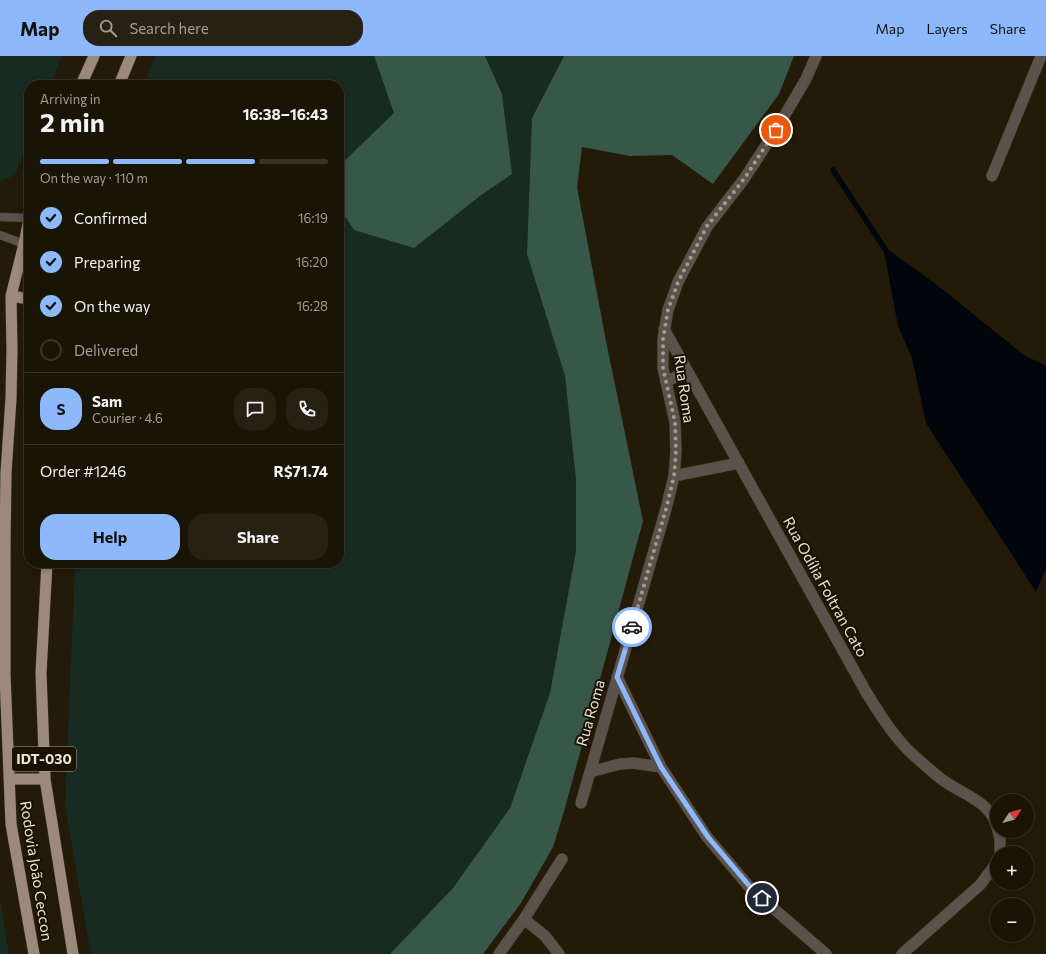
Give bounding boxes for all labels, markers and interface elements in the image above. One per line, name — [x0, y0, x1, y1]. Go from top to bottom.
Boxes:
search box — [83, 10, 363, 46]
text: Map — [20, 17, 59, 40]
icon: search — [97, 17, 119, 39]
text: Search here — [129, 19, 209, 37]
text: Map — [876, 20, 904, 37]
text: Layers — [926, 20, 968, 37]
text: Share — [990, 20, 1026, 37]
text: Arriving in — [40, 91, 100, 107]
text: 16:38–16:43 — [243, 105, 328, 123]
text: 2 min — [40, 106, 105, 137]
pin — [759, 113, 793, 147]
icon: bag — [765, 119, 787, 141]
text: On the way · 110 m — [40, 170, 148, 186]
icon: check — [40, 207, 62, 229]
text: Confirmed — [74, 209, 147, 227]
text: 16:19 — [298, 210, 328, 226]
icon: check — [40, 251, 62, 273]
text: Preparing — [74, 253, 140, 271]
text: 16:20 — [296, 254, 328, 270]
icon: check — [40, 295, 62, 317]
text: On the way — [74, 297, 151, 315]
text: 16:28 — [296, 298, 328, 314]
text: Delivered — [74, 341, 138, 359]
street label: Rua Roma — [671, 354, 699, 424]
button: chat — [234, 388, 276, 430]
button: phone — [286, 388, 328, 430]
text: Sam — [92, 392, 122, 410]
text: S — [56, 400, 66, 418]
text: Courier · 4.6 — [92, 410, 163, 426]
text: Order #1246 — [40, 462, 126, 480]
text: R$71.74 — [274, 462, 328, 480]
street label: Rua Odília Foltran Cato — [780, 513, 872, 660]
button: Help — [40, 514, 180, 560]
button: Share — [188, 514, 328, 560]
courier — [612, 607, 652, 647]
icon: car — [621, 616, 643, 638]
street label: Rua Roma — [572, 677, 608, 748]
road number: IDT-030 — [12, 747, 76, 771]
north arrow — [990, 794, 1034, 838]
map controls — [990, 794, 1034, 942]
street label: Rodovia João Ceccon — [17, 799, 57, 942]
button: + — [990, 846, 1034, 890]
pin — [745, 881, 779, 915]
icon: home — [751, 887, 773, 909]
button: − — [990, 898, 1034, 942]

